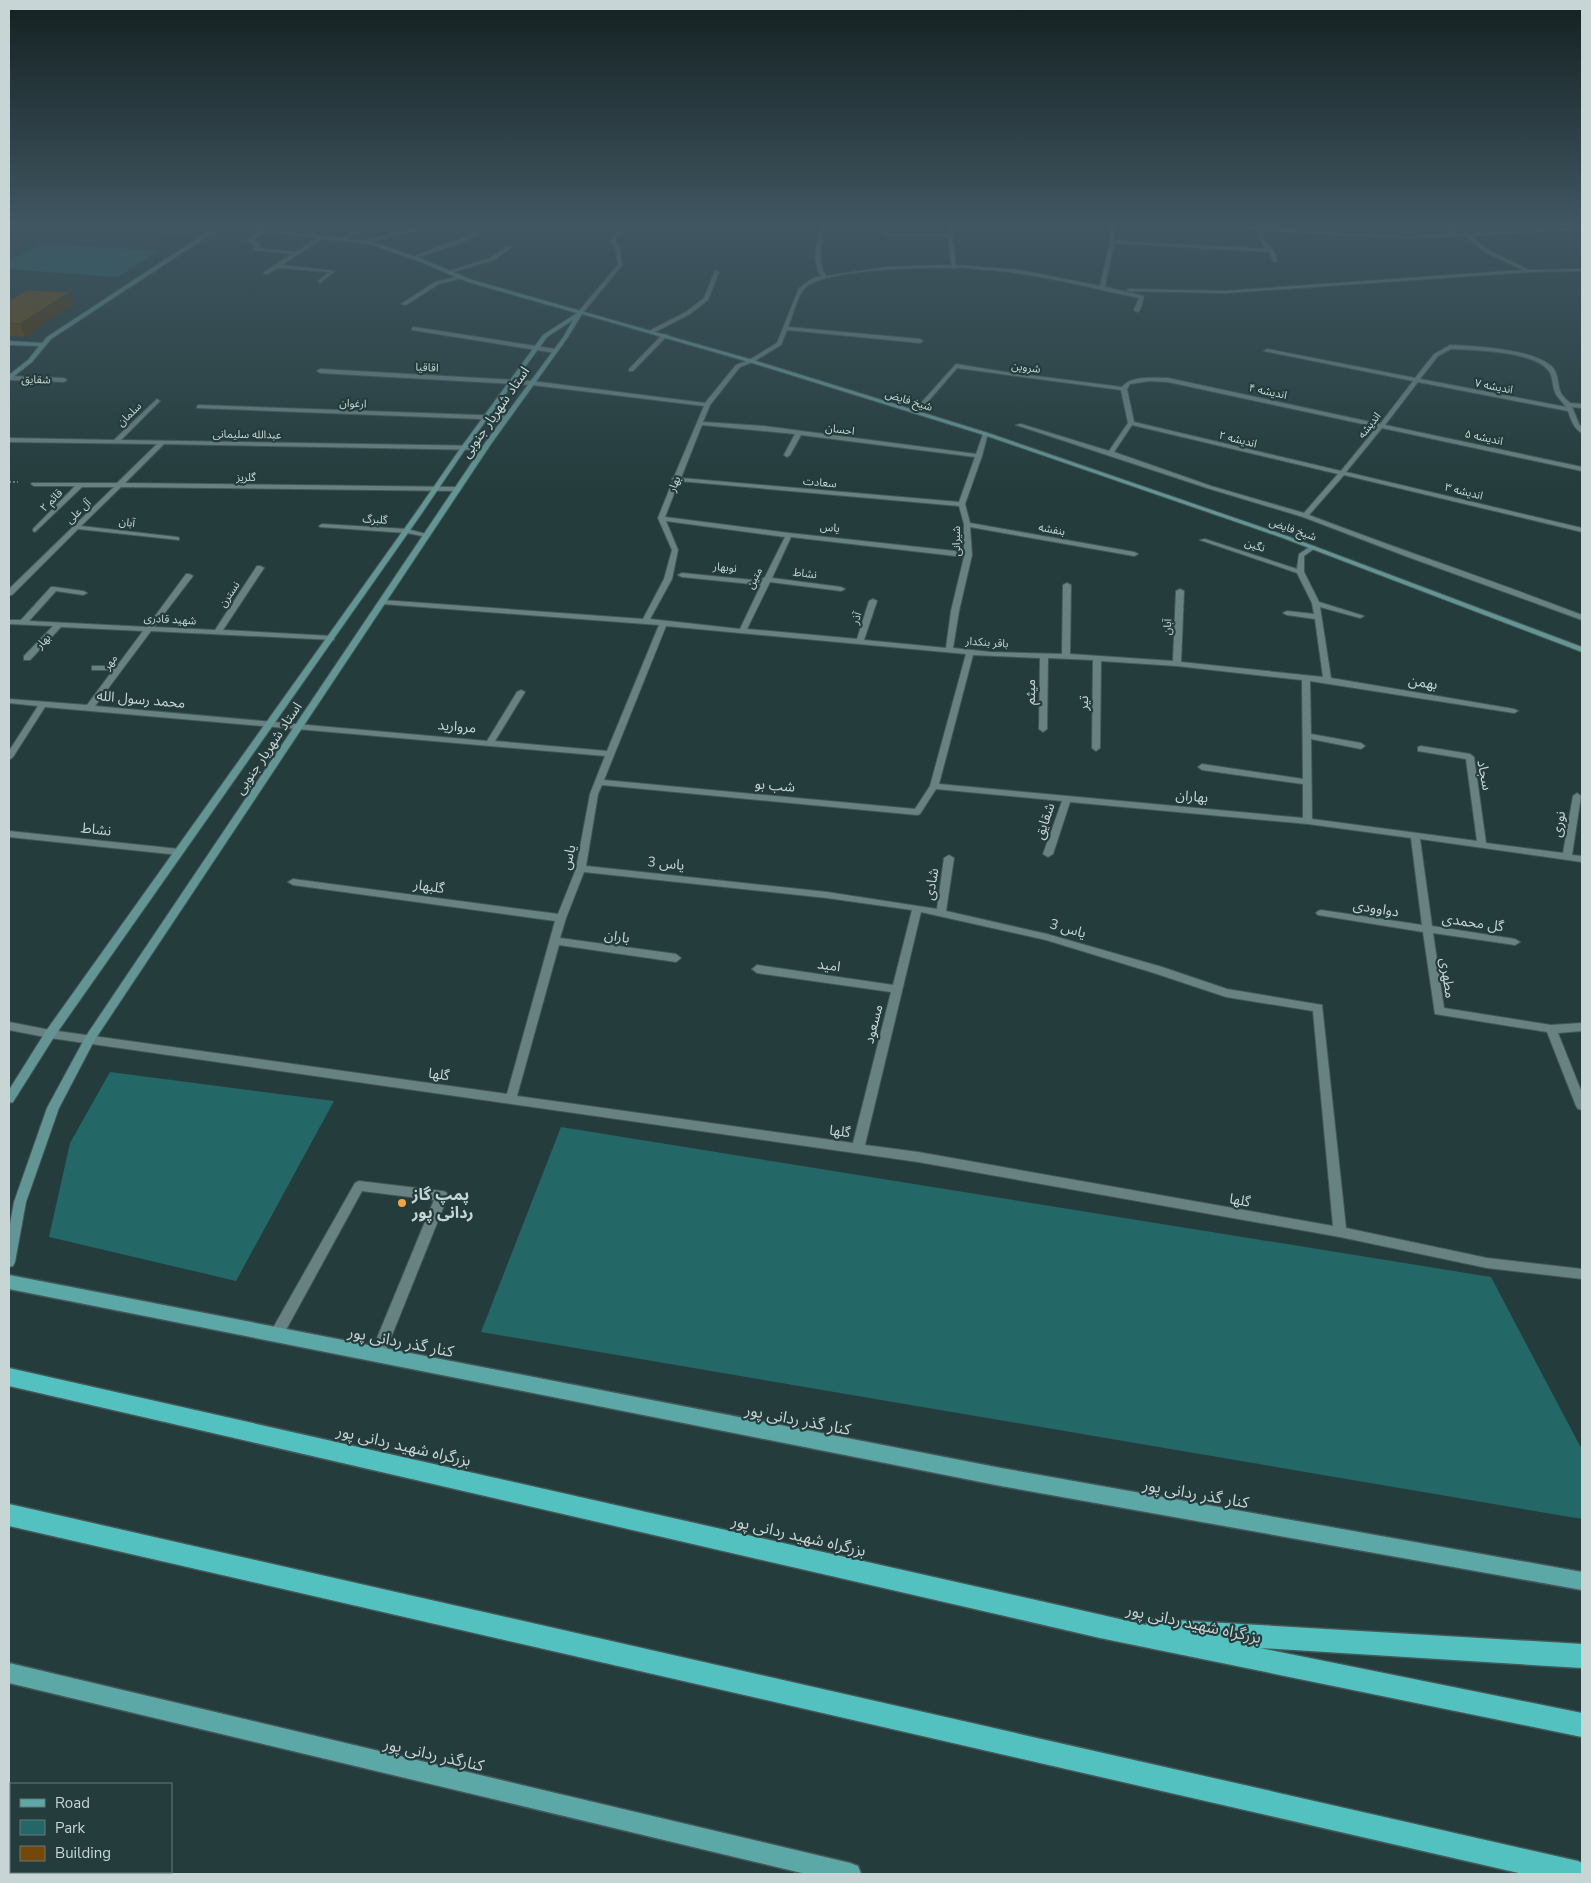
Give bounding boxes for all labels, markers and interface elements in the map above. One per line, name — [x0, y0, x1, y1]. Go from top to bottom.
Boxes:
street label: شروین — [1011, 358, 1042, 377]
street label: اقاقیا — [415, 359, 439, 376]
street label: استاد شهریار جنوبی — [457, 363, 534, 462]
street label: شقایق — [21, 371, 51, 388]
street label: اندیشه ۷ — [1474, 375, 1514, 398]
street label: اندیشه ۴ — [1247, 380, 1288, 403]
street label: شیخ فایض — [883, 386, 935, 415]
street label: ارغوان — [339, 396, 367, 411]
street label: سلمان — [114, 399, 145, 430]
street label: اندیشه — [1354, 409, 1384, 442]
street label: احسان — [825, 420, 855, 439]
street label: عبدالله سلیمانی — [212, 426, 282, 443]
street label: اندیشه ۵ — [1463, 426, 1504, 449]
street label: اندیشه ۲ — [1217, 428, 1258, 451]
street label: گلریز — [235, 470, 256, 485]
street label: بهار — [664, 474, 684, 495]
street label: سعادت — [802, 474, 838, 491]
street label: اندیشه ۳ — [1443, 480, 1484, 503]
street label: قائم ۲ — [37, 486, 67, 516]
street label: آل علی — [62, 495, 95, 527]
street label: گلبرگ — [362, 511, 388, 528]
street label: آبان — [118, 514, 137, 531]
street label: شیخ فایض — [1267, 514, 1319, 545]
street label: یاس — [819, 519, 841, 536]
street label: بنفشه — [1037, 520, 1066, 539]
street label: شیرانی — [949, 525, 964, 556]
street label: نگین — [1243, 535, 1267, 556]
street label: نوبهار — [711, 559, 738, 576]
street label: متین — [743, 565, 766, 591]
street label: نشاط — [792, 565, 818, 582]
street label: نسترن — [215, 578, 244, 610]
street label: آذر — [847, 609, 866, 627]
street label: شهید قادری — [143, 611, 197, 628]
street label: آبان — [1160, 618, 1175, 635]
street label: بهار — [32, 630, 54, 653]
street label: باقر بنکدار — [964, 633, 1009, 651]
street label: مهر — [99, 651, 121, 674]
street label: بهمن — [1407, 671, 1439, 694]
street label: میثم — [1021, 679, 1041, 705]
street label: محمد رسول الله — [96, 686, 186, 713]
street label: تیر — [1074, 695, 1093, 712]
street label: استاد شهریار جنوبی — [230, 698, 306, 798]
street label: مروارید — [437, 715, 477, 738]
street label: سجاد — [1472, 758, 1497, 792]
street label: شب بو — [754, 774, 796, 797]
street label: بهاران — [1175, 786, 1209, 807]
street label: شقایق — [1029, 800, 1060, 842]
street label: نوری — [1547, 809, 1570, 839]
street label: نشاط — [80, 818, 112, 841]
street label: یاس — [556, 843, 581, 872]
street label: یاس 3 — [646, 852, 685, 875]
street label: شادی — [920, 867, 943, 902]
street label: گلبهار — [411, 875, 446, 898]
street label: دواوودی — [1352, 896, 1400, 922]
street label: گل محمدی — [1441, 909, 1505, 936]
street label: یاس 3 — [1047, 914, 1088, 943]
street label: باران — [603, 925, 631, 948]
street label: امید — [816, 954, 842, 977]
street label: مطهری — [1435, 957, 1460, 999]
street label: مسعود — [859, 1002, 888, 1046]
street label: گلها — [427, 1064, 451, 1085]
street label: گلها — [828, 1121, 852, 1142]
place label: پمپ گاز ردانی پور — [411, 1184, 474, 1224]
street label: گلها — [1228, 1189, 1252, 1212]
marker: پمپ گاز ردانی پور — [396, 1197, 408, 1209]
street label: کنار گذر ردانی پور — [345, 1321, 456, 1363]
street label: کنار گذر ردانی پور — [742, 1399, 853, 1441]
street label: بزرگراه شهید ردانی پور — [333, 1420, 473, 1472]
street label: کنار گذر ردانی پور — [1140, 1474, 1251, 1514]
street label: بزرگراه شهید ردانی پور — [728, 1510, 868, 1562]
street label: بزرگراه شهید ردانی پور — [1123, 1599, 1263, 1649]
street label: کنارگذر ردانی پور — [380, 1733, 486, 1777]
legend — [10, 1783, 172, 1873]
text: Road — [55, 1793, 90, 1813]
text: Park — [55, 1818, 85, 1838]
text: Building — [55, 1843, 111, 1863]

